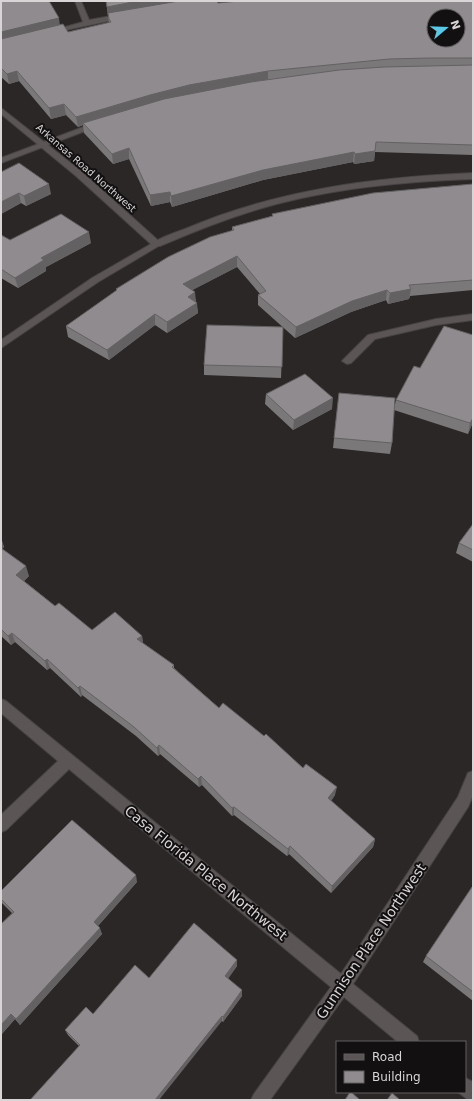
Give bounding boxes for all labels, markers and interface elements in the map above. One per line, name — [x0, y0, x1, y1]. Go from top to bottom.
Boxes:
north arrow — [426, 8, 466, 48]
text: N — [447, 18, 463, 31]
street label: Arkansas Road Northwest — [34, 122, 138, 214]
street label: Casa Florida Place Northwest — [122, 802, 291, 944]
street label: Gunnison Place Northwest — [313, 860, 429, 1022]
legend — [336, 1041, 466, 1093]
text: Road — [372, 1050, 402, 1064]
text: Building — [372, 1070, 421, 1084]

